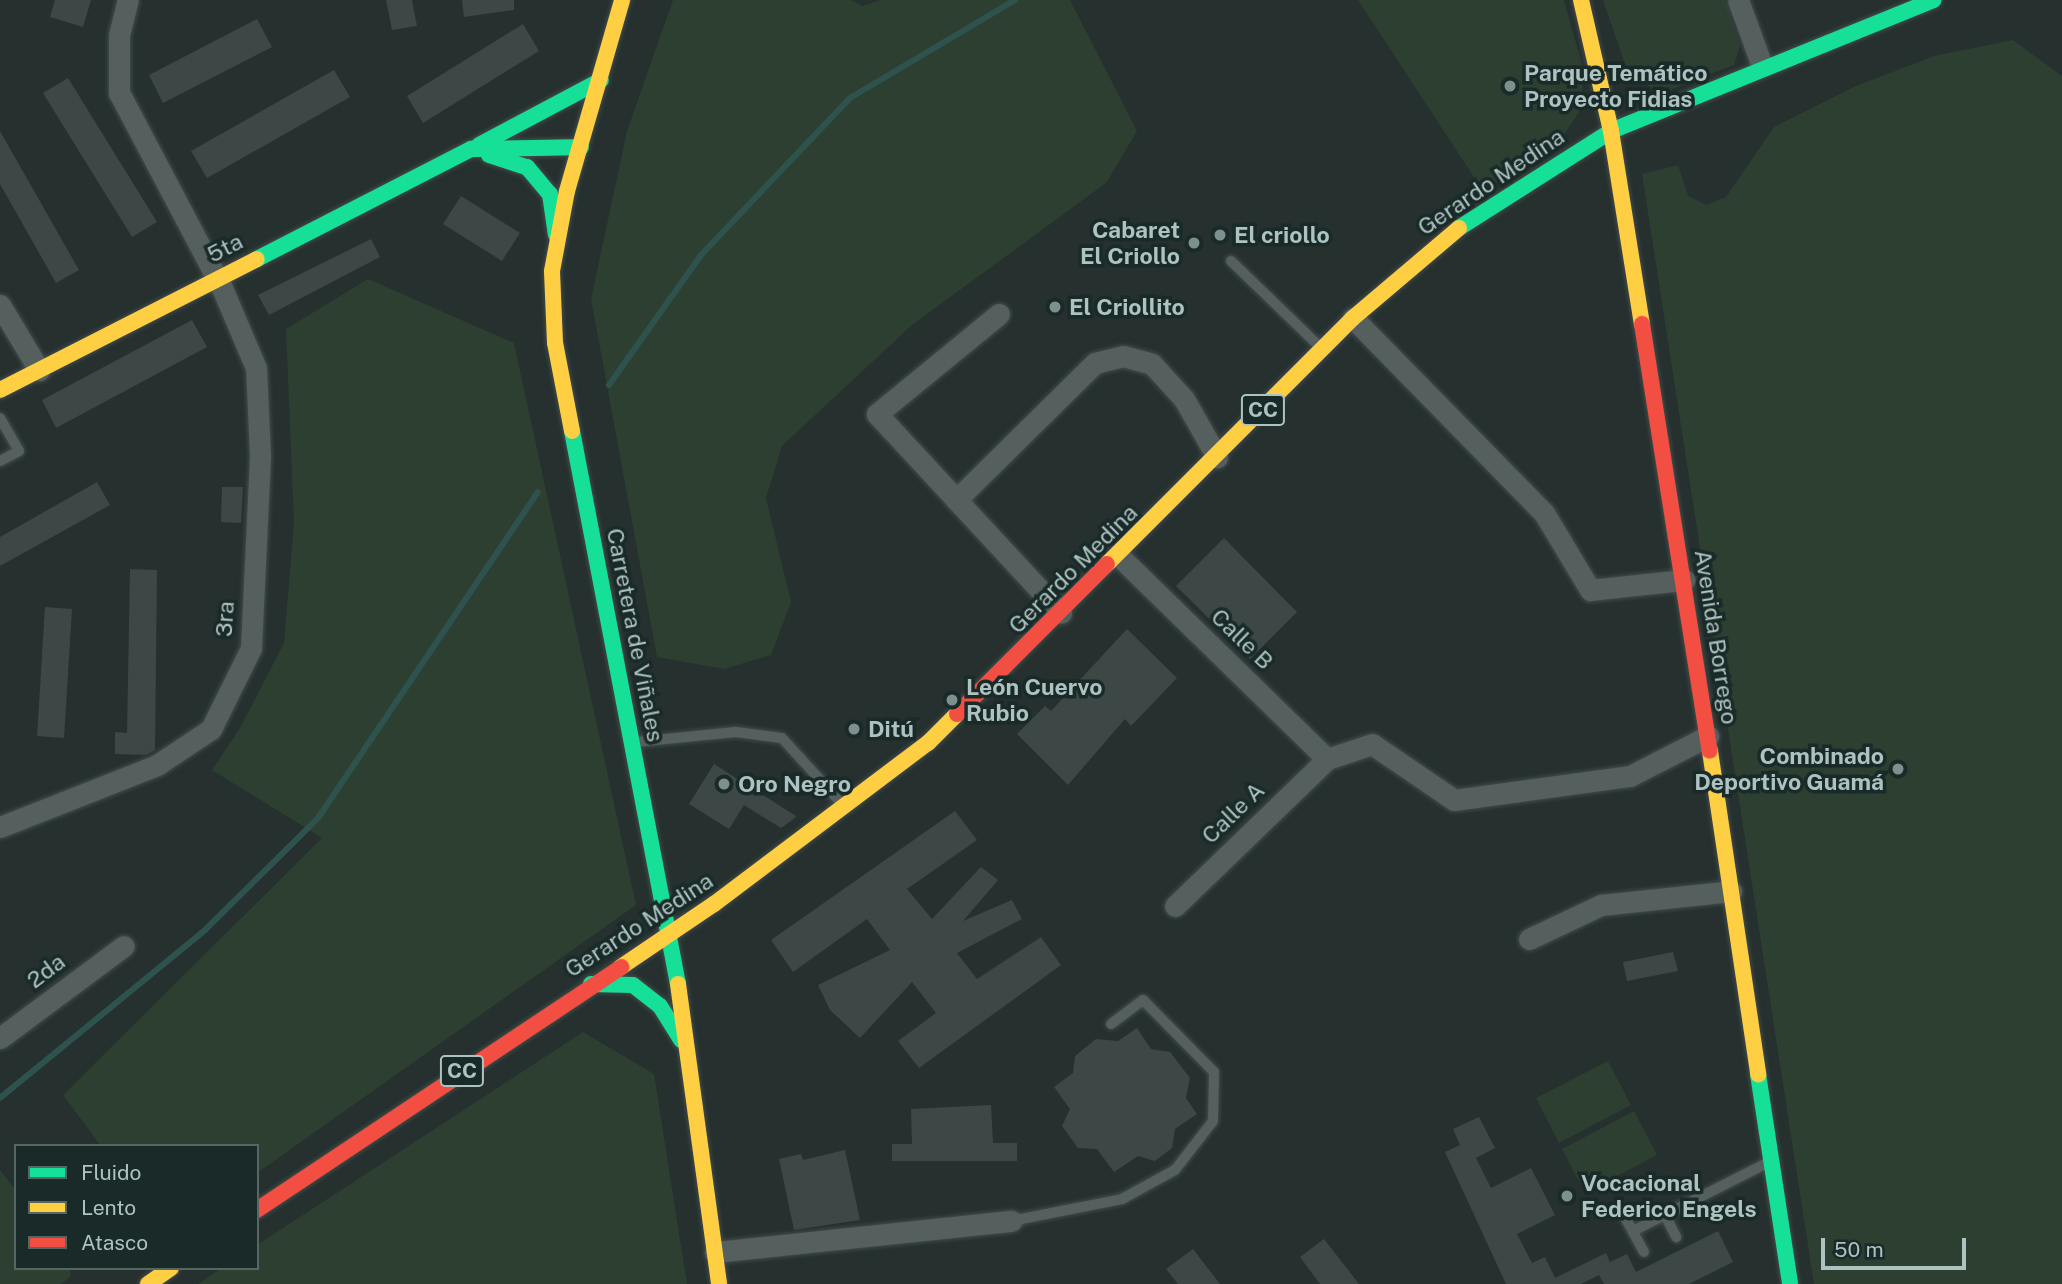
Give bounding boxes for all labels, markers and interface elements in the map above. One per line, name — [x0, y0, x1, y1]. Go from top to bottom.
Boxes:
place label: Parque Temático Proyecto Fidias — [1524, 59, 1708, 113]
marker: Parque Temático Proyecto Fidias — [1502, 78, 1518, 94]
street label: Gerardo Medina — [1412, 123, 1570, 241]
place label: Cabaret El Criollo — [1080, 216, 1180, 270]
place label: El criollo — [1234, 221, 1330, 249]
street label: 5ta — [203, 227, 247, 269]
marker: El criollo — [1212, 227, 1228, 243]
marker: Cabaret El Criollo — [1186, 235, 1202, 251]
place label: El Criollito — [1069, 293, 1185, 321]
marker: El Criollito — [1047, 299, 1063, 315]
road number: CC — [1240, 392, 1286, 428]
street label: Gerardo Medina — [1003, 499, 1143, 639]
street label: Carretera de Viñales — [601, 525, 669, 745]
street label: Avenida Borrego — [1689, 548, 1743, 726]
street label: 3ra — [210, 600, 240, 638]
street label: Calle B — [1205, 603, 1279, 675]
place label: León Cuervo Rubio — [966, 673, 1102, 727]
marker: León Cuervo Rubio — [944, 692, 960, 708]
place label: Ditú — [868, 715, 914, 743]
marker: Ditú — [846, 721, 862, 737]
place label: Combinado Deportivo Guamá — [1694, 742, 1884, 796]
marker: Combinado Deportivo Guamá — [1890, 761, 1906, 777]
place label: Oro Negro — [738, 770, 851, 798]
marker: Oro Negro — [716, 776, 732, 792]
street label: Calle A — [1196, 777, 1270, 849]
street label: Gerardo Medina — [560, 867, 718, 983]
street label: 2da — [22, 948, 70, 994]
road number: CC — [439, 1054, 485, 1088]
legend — [14, 1144, 259, 1270]
text: Fluido — [81, 1160, 141, 1185]
place label: Vocacional Federico Engels — [1581, 1169, 1757, 1223]
marker: Vocacional Federico Engels — [1559, 1188, 1575, 1204]
text: Lento — [81, 1195, 136, 1220]
scale bar — [1824, 1224, 1969, 1268]
text: Atasco — [81, 1230, 148, 1255]
text: 50 m — [1834, 1237, 1884, 1262]

